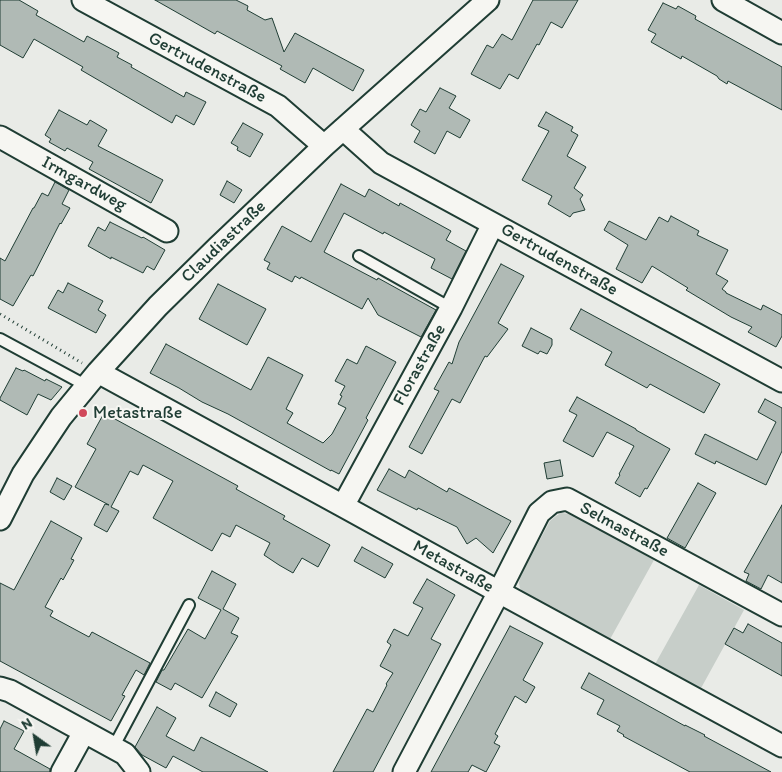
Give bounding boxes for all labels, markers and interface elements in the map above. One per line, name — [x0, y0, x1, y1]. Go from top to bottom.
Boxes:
street label: Gertrudenstraße — [144, 28, 270, 108]
street label: Irmgardweg — [38, 152, 130, 216]
street label: Claudiastraße — [177, 196, 271, 288]
street label: Gertrudenstraße — [497, 219, 621, 301]
street label: Florastraße — [389, 320, 451, 410]
place label: Metastraße — [93, 402, 182, 424]
marker: Metastraße — [77, 407, 89, 419]
street label: Selmastraße — [576, 498, 672, 562]
street label: Metastraße — [409, 536, 497, 598]
north arrow — [10, 712, 60, 762]
text: N — [18, 714, 35, 734]

